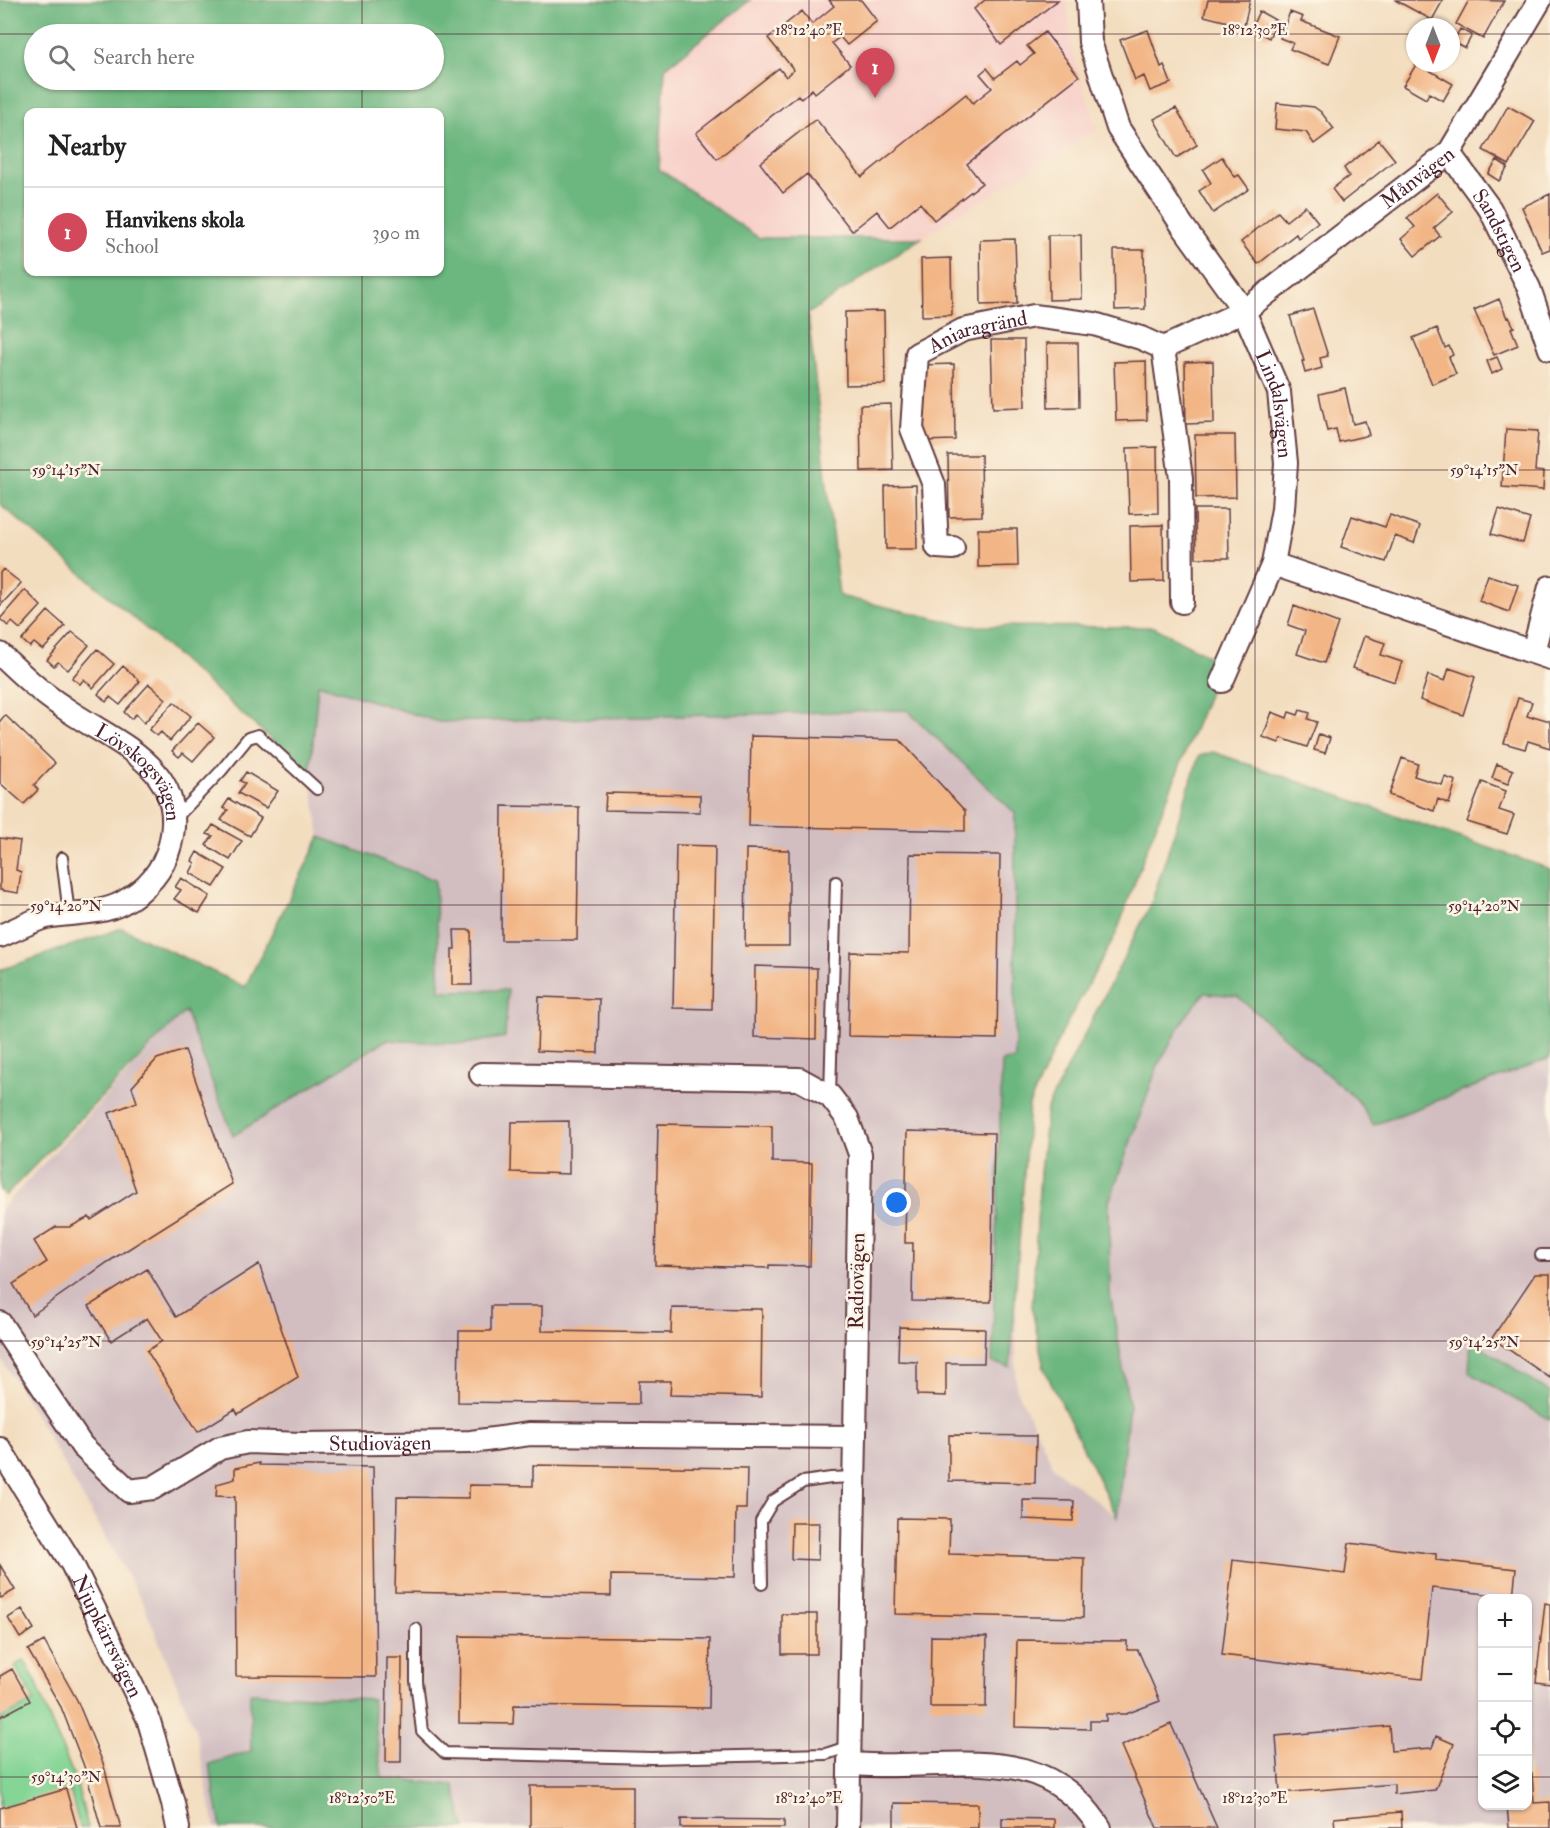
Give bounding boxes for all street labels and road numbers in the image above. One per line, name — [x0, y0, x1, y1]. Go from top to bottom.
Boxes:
street label: Månvägen — [1375, 140, 1460, 215]
street label: Sandstigen — [1466, 183, 1533, 277]
street label: Aniaragränd — [922, 304, 1030, 360]
street label: Lindalsvägen — [1249, 346, 1299, 460]
street label: Lövskogsvägen — [90, 717, 187, 822]
street label: Radiovägen — [843, 1232, 871, 1330]
street label: Studiovägen — [329, 1429, 432, 1457]
street label: Njupkärrsvägen — [66, 1570, 149, 1702]

